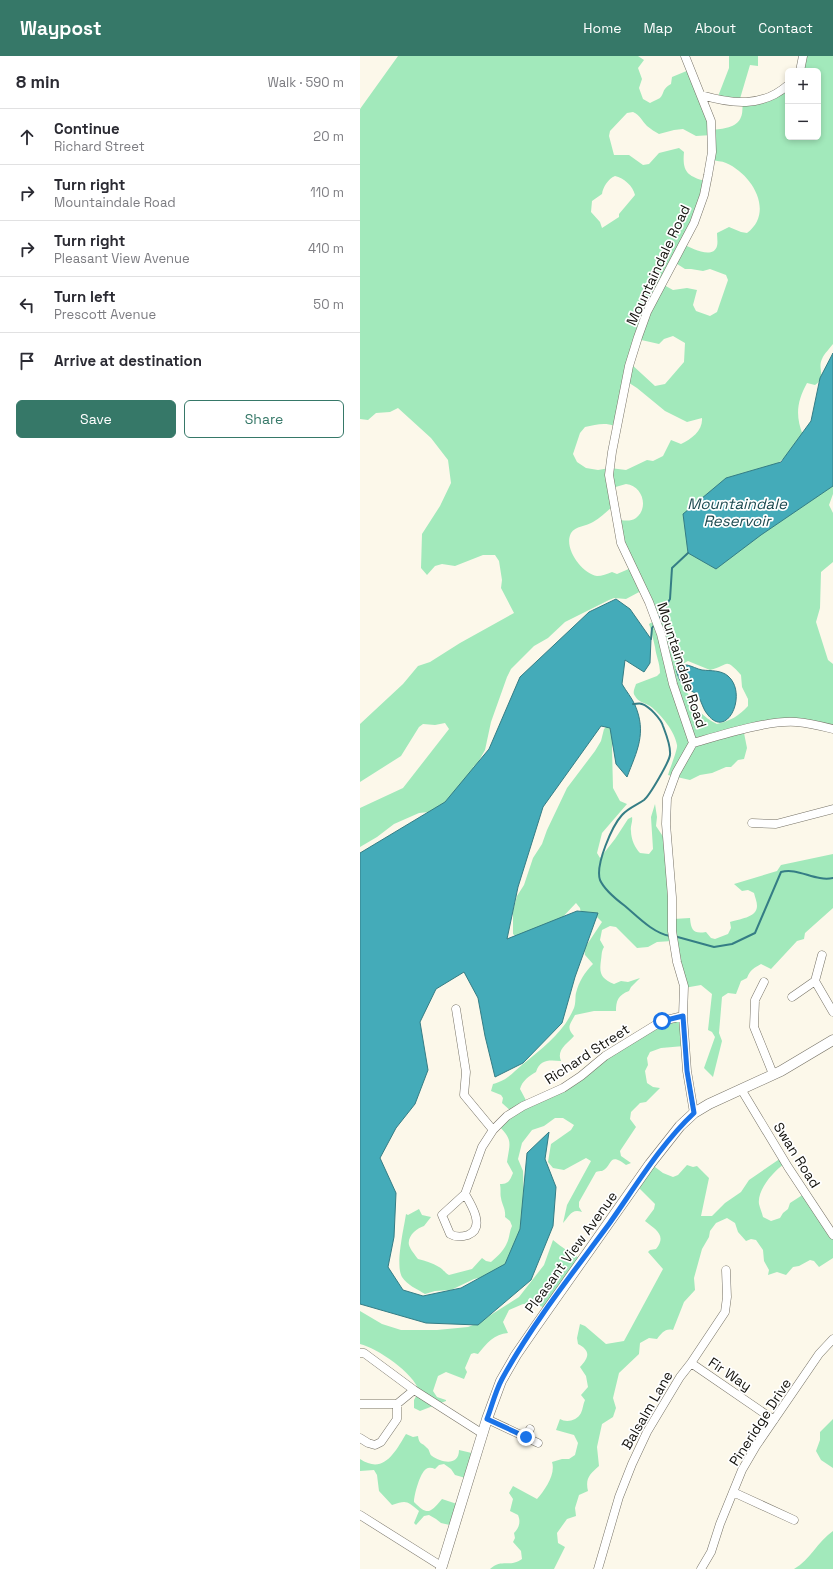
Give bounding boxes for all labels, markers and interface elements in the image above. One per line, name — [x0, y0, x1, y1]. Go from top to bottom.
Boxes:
text: Waypost — [20, 16, 102, 41]
text: Home — [583, 19, 621, 37]
text: Map — [643, 19, 673, 37]
text: About — [695, 19, 736, 37]
text: Contact — [758, 19, 813, 37]
map controls — [785, 68, 821, 140]
button: + — [785, 68, 821, 104]
text: 8 min — [16, 71, 60, 93]
text: Walk · 590 m — [267, 74, 344, 91]
button: − — [785, 104, 821, 140]
text: Continue — [54, 119, 120, 138]
icon: ahead — [16, 126, 38, 148]
text: 20 m — [313, 128, 344, 145]
text: Richard Street — [54, 138, 145, 155]
text: Turn right — [54, 175, 125, 194]
icon: right — [16, 182, 38, 204]
text: 110 m — [310, 184, 344, 201]
text: Mountaindale Road — [54, 194, 176, 211]
street label: Mountaindale Road — [622, 202, 694, 328]
text: Turn right — [54, 231, 125, 250]
icon: right — [16, 238, 38, 260]
text: 410 m — [308, 240, 344, 257]
text: Pleasant View Avenue — [54, 250, 190, 267]
text: Turn left — [54, 287, 116, 306]
icon: left — [16, 294, 38, 316]
text: 50 m — [313, 296, 344, 313]
text: Prescott Avenue — [54, 306, 156, 323]
icon: arrive — [16, 350, 38, 372]
text: Arrive at destination — [54, 351, 202, 370]
button: Save — [16, 400, 176, 438]
button: Share — [184, 400, 344, 438]
water label: Mountaindale Reservoir — [687, 494, 788, 530]
street label: Mountaindale Road — [653, 600, 711, 730]
route start — [653, 1012, 671, 1030]
street label: Richard Street — [541, 1020, 633, 1088]
street label: Swan Road — [770, 1119, 824, 1191]
street label: Pleasant View Avenue — [521, 1188, 621, 1316]
street label: Fir Way — [705, 1353, 755, 1395]
street label: Balsalm Lane — [617, 1368, 677, 1452]
street label: Pineridge Drive — [725, 1375, 795, 1469]
route end — [517, 1428, 535, 1446]

